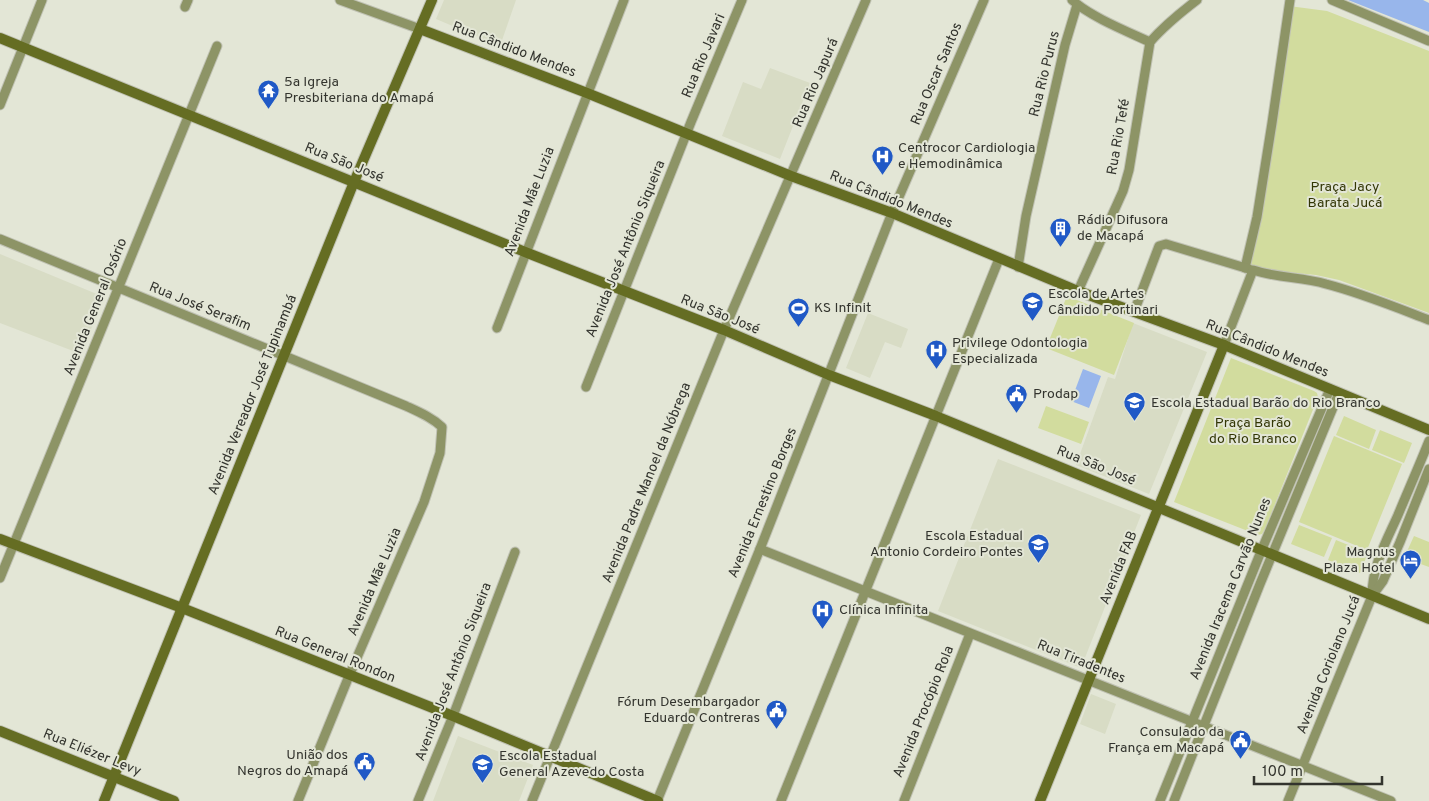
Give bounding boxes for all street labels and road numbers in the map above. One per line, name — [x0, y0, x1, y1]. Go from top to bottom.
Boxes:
street label: Rua Rio Javari — [679, 11, 729, 101]
street label: Rua Cândido Mendes — [450, 18, 578, 82]
street label: Rua Oscar Santos — [908, 20, 966, 128]
street label: Rua Rio Purus — [1026, 29, 1064, 119]
street label: Rua Rio Japurá — [789, 36, 843, 130]
street label: Rua Rio Tefé — [1104, 98, 1134, 176]
street label: Rua São José — [302, 139, 386, 187]
street label: Avenida Mãe Luzia — [501, 145, 559, 259]
street label: Avenida José Antônio Siqueira — [583, 158, 669, 340]
street label: Rua Cândido Mendes — [827, 167, 955, 233]
street label: Avenida General Osório — [61, 236, 131, 378]
street label: Rua José Serafim — [146, 279, 254, 335]
street label: Rua São José — [678, 291, 762, 339]
street label: Avenida Vereador José Tupinambá — [205, 292, 301, 498]
street label: Rua Cândido Mendes — [1203, 316, 1331, 382]
street label: Avenida Padre Manoel da Nóbrega — [599, 380, 695, 586]
street label: Avenida Ernestino Borges — [725, 425, 801, 581]
street label: Rua São José — [1054, 442, 1138, 490]
street label: Avenida Iracema Carvão Nunes — [1187, 495, 1275, 683]
street label: Avenida Mãe Luzia — [344, 525, 406, 639]
street label: Avenida FAB — [1097, 529, 1141, 607]
street label: Avenida José Antônio Siqueira — [412, 580, 496, 764]
street label: Avenida Coriolano Jucá — [1294, 593, 1364, 737]
street label: Rua General Rondon — [272, 623, 398, 687]
street label: Rua Tiradentes — [1034, 637, 1128, 687]
street label: Avenida Procópio Rola — [890, 644, 958, 780]
street label: Rua Eliézer Levy — [40, 726, 144, 780]

